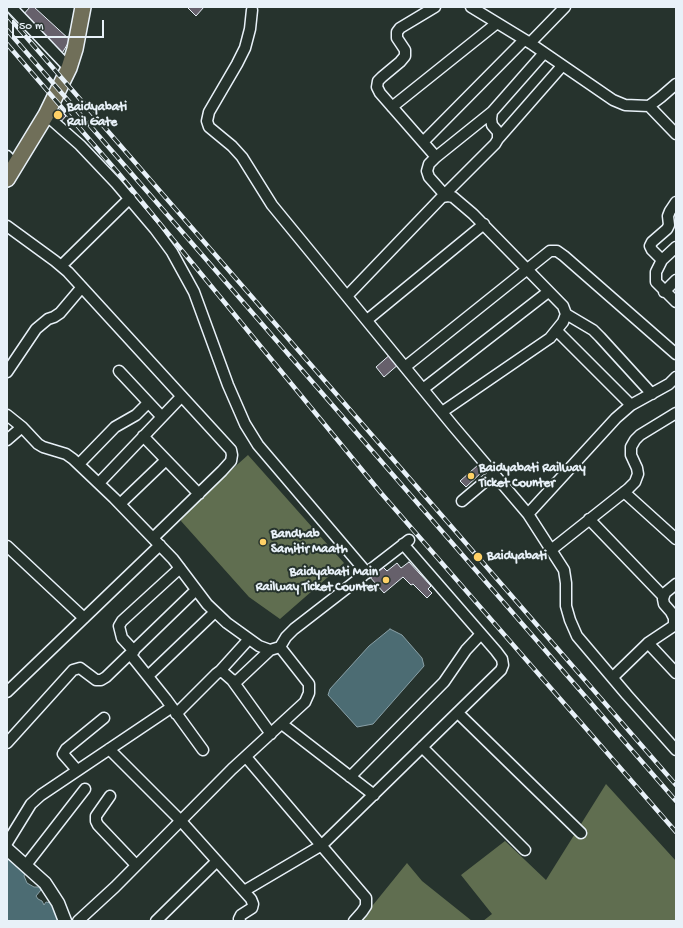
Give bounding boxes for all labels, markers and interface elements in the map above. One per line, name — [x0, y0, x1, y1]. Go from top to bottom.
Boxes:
scale bar — [14, 12, 106, 38]
text: 50 m — [19, 20, 44, 34]
place label: Baidyabati Rail Gate — [67, 100, 127, 131]
marker: Baidyabati Rail Gate — [52, 109, 64, 121]
place label: Baidyabati Railway Ticket Counter — [479, 461, 586, 492]
marker: Baidyabati Railway Ticket Counter — [466, 471, 476, 481]
place label: Bandhab Samitir Maath — [271, 527, 348, 558]
marker: Bandhab Samitir Maath — [258, 537, 268, 547]
place label: Baidyabati — [487, 549, 547, 565]
marker: Baidyabati — [472, 551, 484, 563]
place label: Baidyabati Main Railway Ticket Counter — [256, 565, 378, 596]
marker: Baidyabati Main Railway Ticket Counter — [381, 575, 391, 585]

